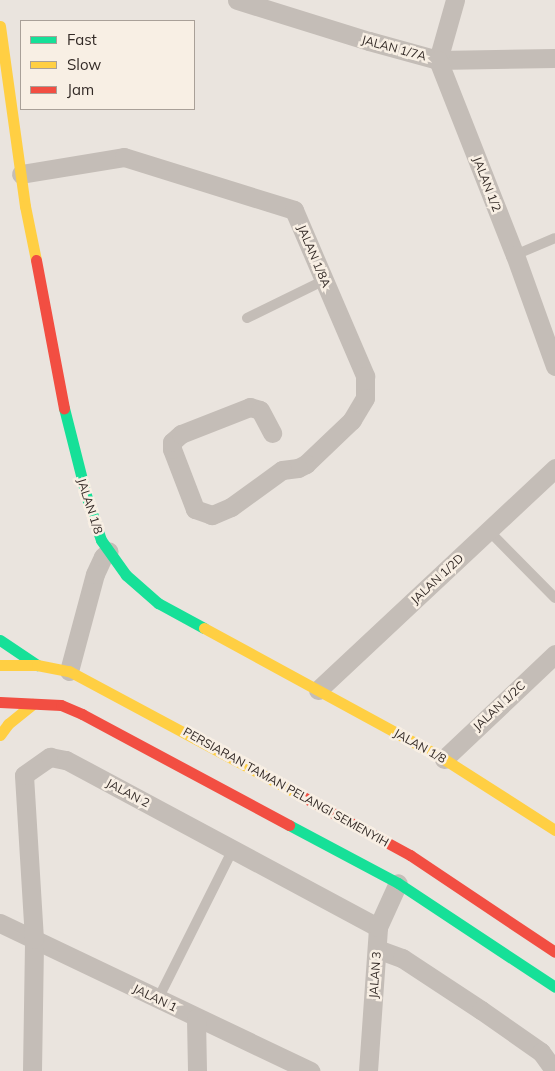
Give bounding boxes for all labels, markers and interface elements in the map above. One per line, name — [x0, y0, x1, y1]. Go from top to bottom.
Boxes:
legend — [20, 20, 195, 110]
text: Fast — [67, 30, 97, 49]
street label: JALAN 1/7A — [360, 32, 428, 64]
text: Slow — [67, 55, 101, 74]
text: Jam — [67, 80, 94, 99]
street label: JALAN 1/2 — [470, 154, 504, 214]
street label: JALAN 1/8A — [294, 223, 334, 289]
street label: JALAN 1/8 — [74, 476, 106, 536]
street label: JALAN 1/2D — [408, 551, 466, 607]
street label: JALAN 1/2C — [470, 678, 528, 734]
street label: PERSIARAN TAMAN PELANGI SEMENYIH — [181, 724, 391, 850]
street label: JALAN 1/8 — [391, 726, 449, 766]
street label: JALAN 2 — [104, 776, 152, 810]
street label: JALAN 3 — [366, 951, 384, 999]
street label: JALAN 1 — [131, 981, 179, 1015]

